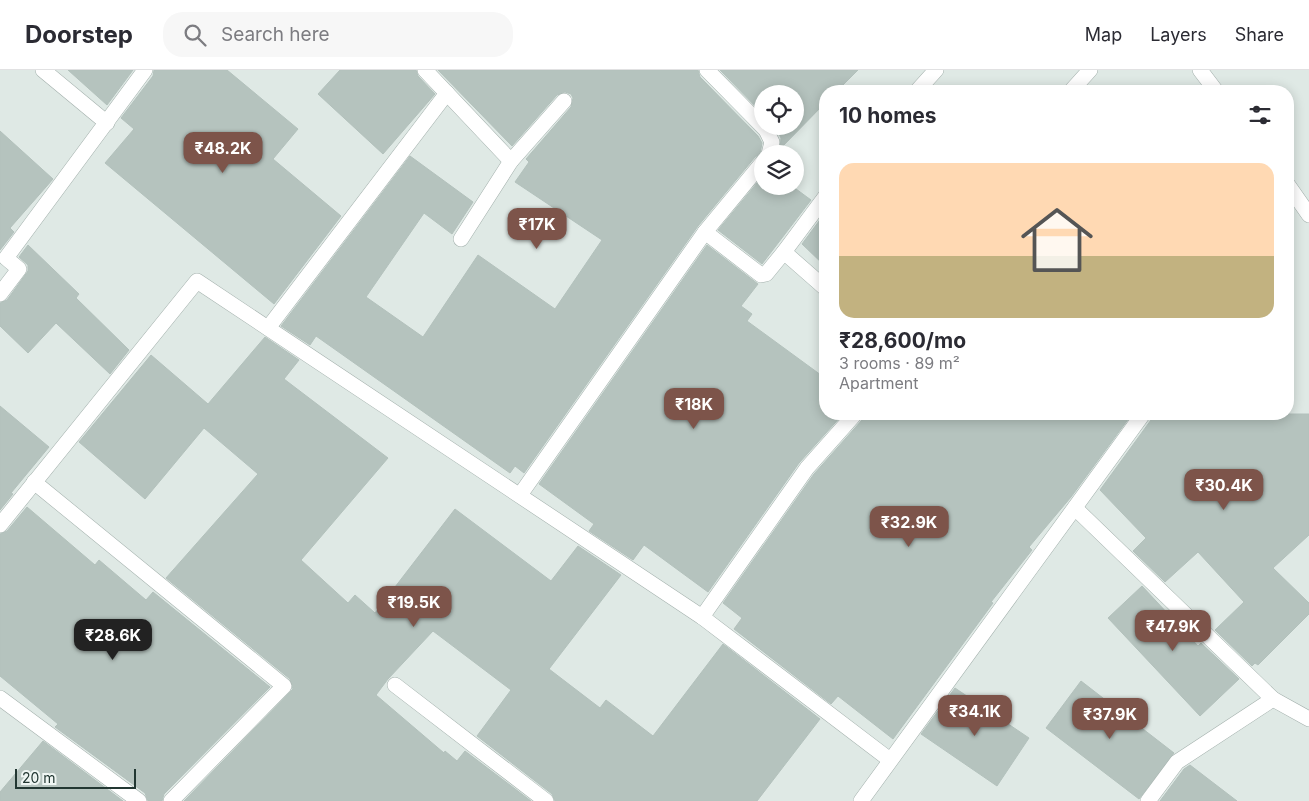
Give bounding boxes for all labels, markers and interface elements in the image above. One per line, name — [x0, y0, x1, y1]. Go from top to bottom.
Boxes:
search box — [163, 12, 513, 57]
text: Doorstep — [25, 20, 133, 49]
icon: search — [181, 21, 209, 49]
text: Search here — [221, 23, 330, 46]
text: Map — [1085, 24, 1122, 45]
text: Layers — [1150, 24, 1207, 45]
text: Share — [1235, 24, 1284, 45]
map controls — [754, 85, 804, 195]
button: locate — [754, 85, 804, 135]
icon: filters — [1246, 101, 1274, 129]
text: 10 homes — [839, 103, 937, 128]
pin: ₹48.2K — [182, 132, 264, 174]
text: ₹48.2K — [195, 138, 251, 158]
button: layers — [754, 145, 804, 195]
icon: home — [1012, 195, 1102, 285]
pin: ₹17K — [507, 208, 567, 250]
text: ₹17K — [519, 214, 555, 234]
text: ₹28,600/mo — [839, 328, 966, 353]
text: 3 rooms · 89 m² — [839, 353, 960, 373]
text: Apartment — [839, 373, 919, 393]
pin: ₹18K — [664, 388, 724, 430]
text: ₹18K — [675, 394, 713, 414]
pin: ₹30.4K — [1183, 468, 1265, 511]
text: ₹30.4K — [1195, 475, 1253, 495]
pin: ₹32.9K — [868, 506, 950, 548]
text: ₹32.9K — [881, 512, 937, 532]
pin: ₹19.5K — [373, 586, 455, 628]
text: ₹19.5K — [388, 592, 440, 612]
pin: ₹47.9K — [1132, 610, 1214, 652]
text: ₹47.9K — [1146, 616, 1200, 636]
pin: ₹28.6K — [72, 618, 154, 661]
text: ₹28.6K — [85, 625, 141, 645]
pin: ₹34.1K — [934, 694, 1016, 737]
pin: ₹37.9K — [1069, 698, 1151, 740]
text: ₹34.1K — [949, 701, 1001, 721]
text: ₹37.9K — [1083, 704, 1137, 724]
scale bar — [15, 766, 136, 789]
text: 20 m — [22, 769, 56, 786]

